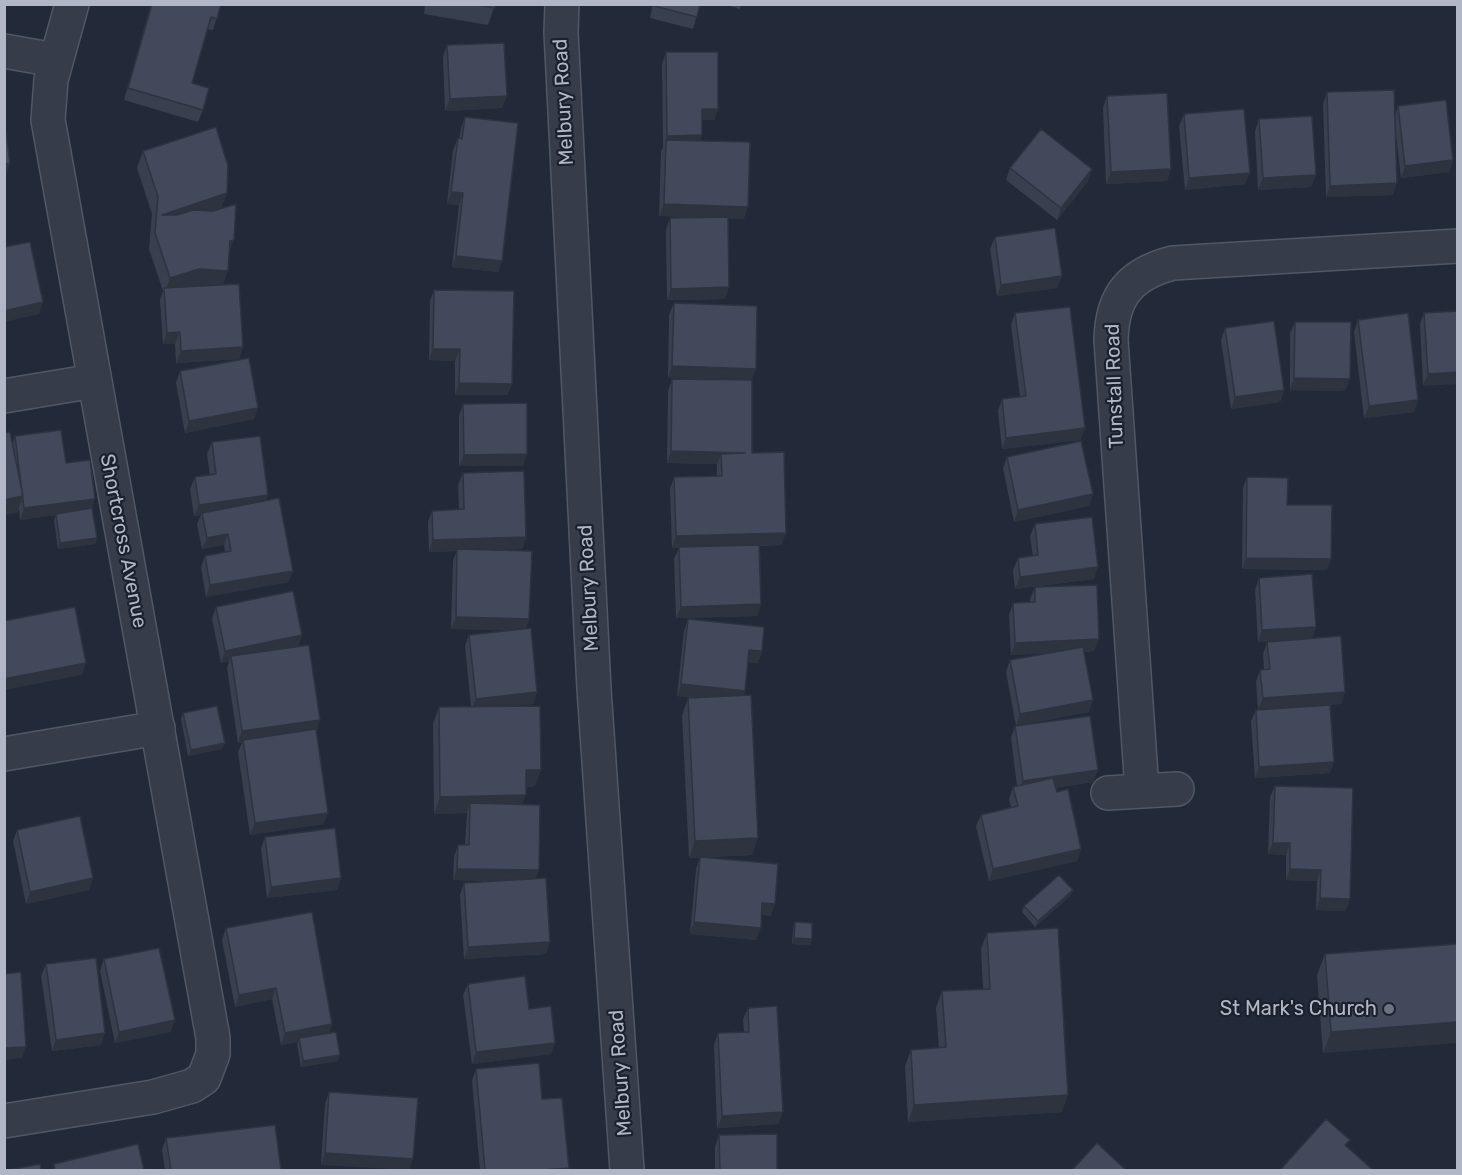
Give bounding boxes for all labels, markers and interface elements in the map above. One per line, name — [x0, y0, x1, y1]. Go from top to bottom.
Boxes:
street label: Melbury Road — [549, 38, 579, 166]
street label: Tunstall Road — [1101, 323, 1129, 449]
street label: Shortcross Avenue — [94, 452, 152, 630]
street label: Melbury Road — [574, 524, 604, 652]
place label: St Mark's Church — [1220, 997, 1377, 1021]
marker: St Mark's Church — [1382, 1002, 1396, 1016]
street label: Melbury Road — [605, 1009, 637, 1137]

